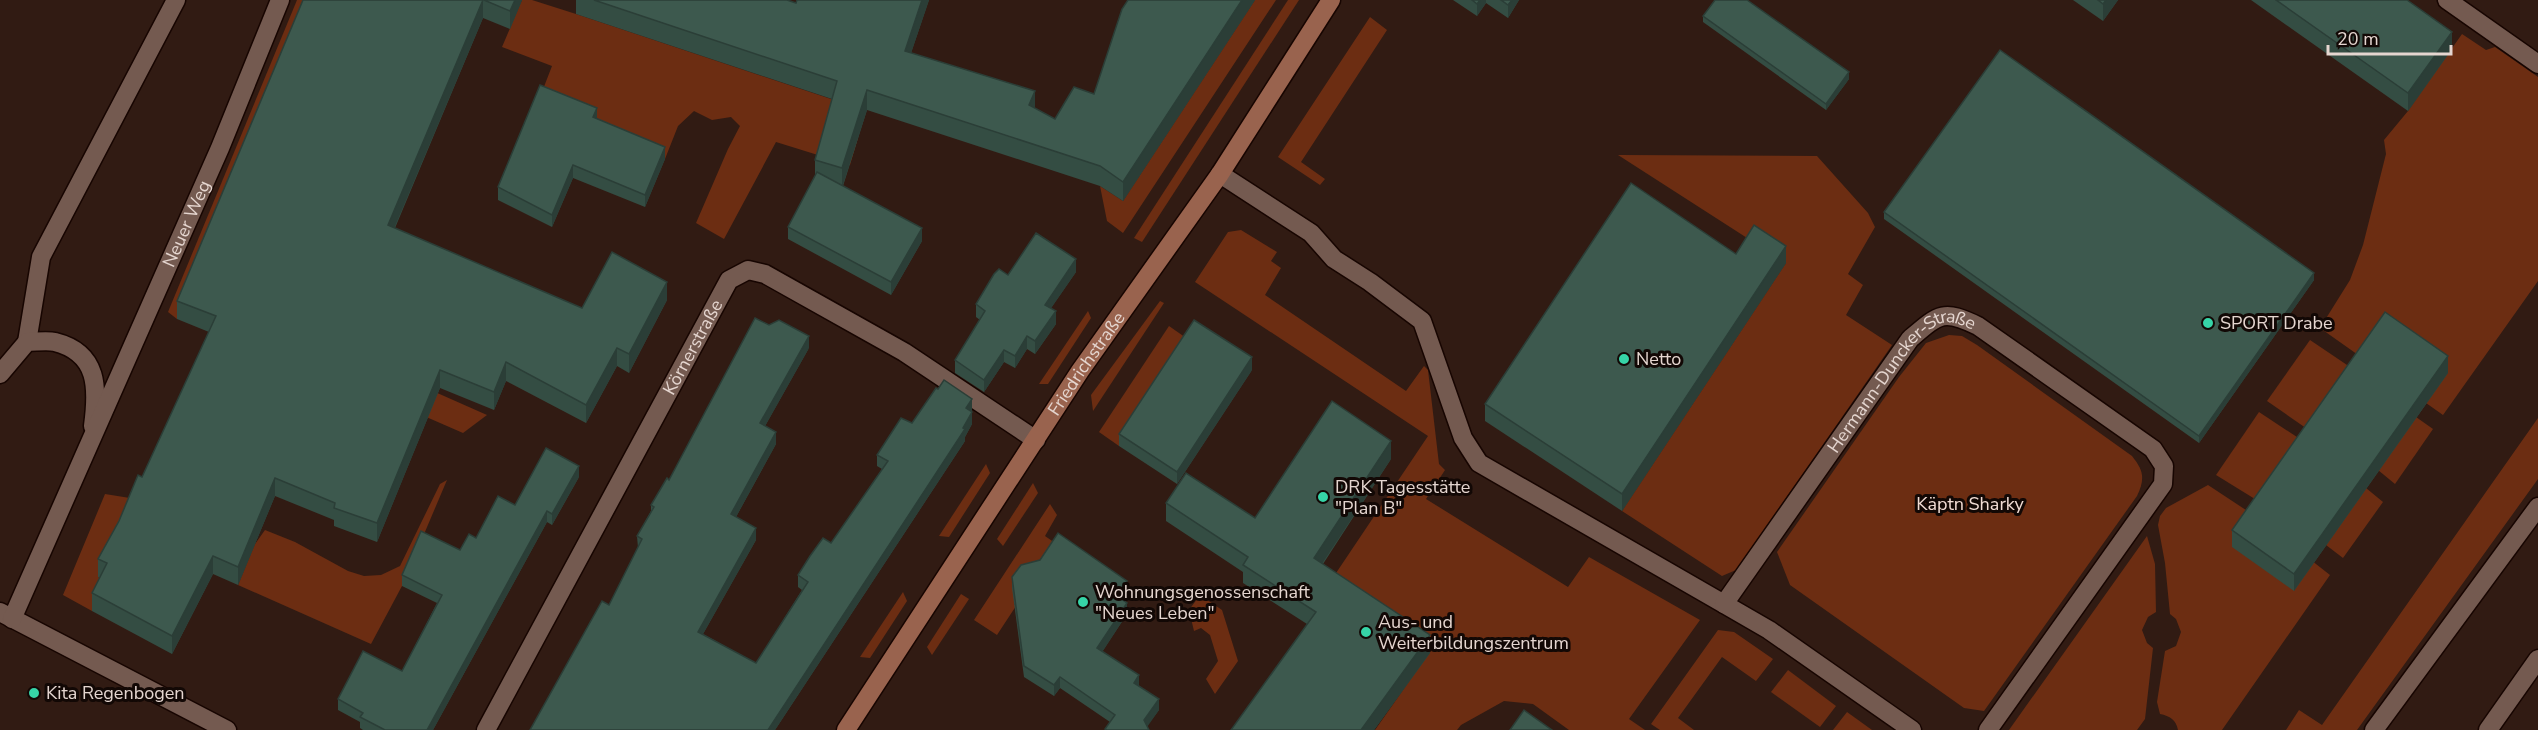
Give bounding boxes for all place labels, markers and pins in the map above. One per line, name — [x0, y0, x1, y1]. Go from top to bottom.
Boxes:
place label: SPORT Drabe — [2220, 311, 2333, 335]
marker: SPORT Drabe — [2201, 316, 2215, 330]
place label: Netto — [1636, 347, 1681, 371]
marker: Netto — [1617, 352, 1631, 366]
place label: DRK Tagesstätte "Plan B" — [1335, 475, 1470, 520]
marker: DRK Tagesstätte "Plan B" — [1316, 490, 1330, 504]
place label: Wohnungsgenossenschaft "Neues Leben" — [1095, 580, 1311, 625]
marker: Wohnungsgenossenschaft "Neues Leben" — [1076, 595, 1090, 609]
place label: Aus- und Weiterbildungszentrum — [1378, 610, 1569, 655]
marker: Aus- und Weiterbildungszentrum — [1359, 625, 1373, 639]
place label: Kita Regenbogen — [46, 681, 185, 705]
marker: Kita Regenbogen — [27, 686, 41, 700]

